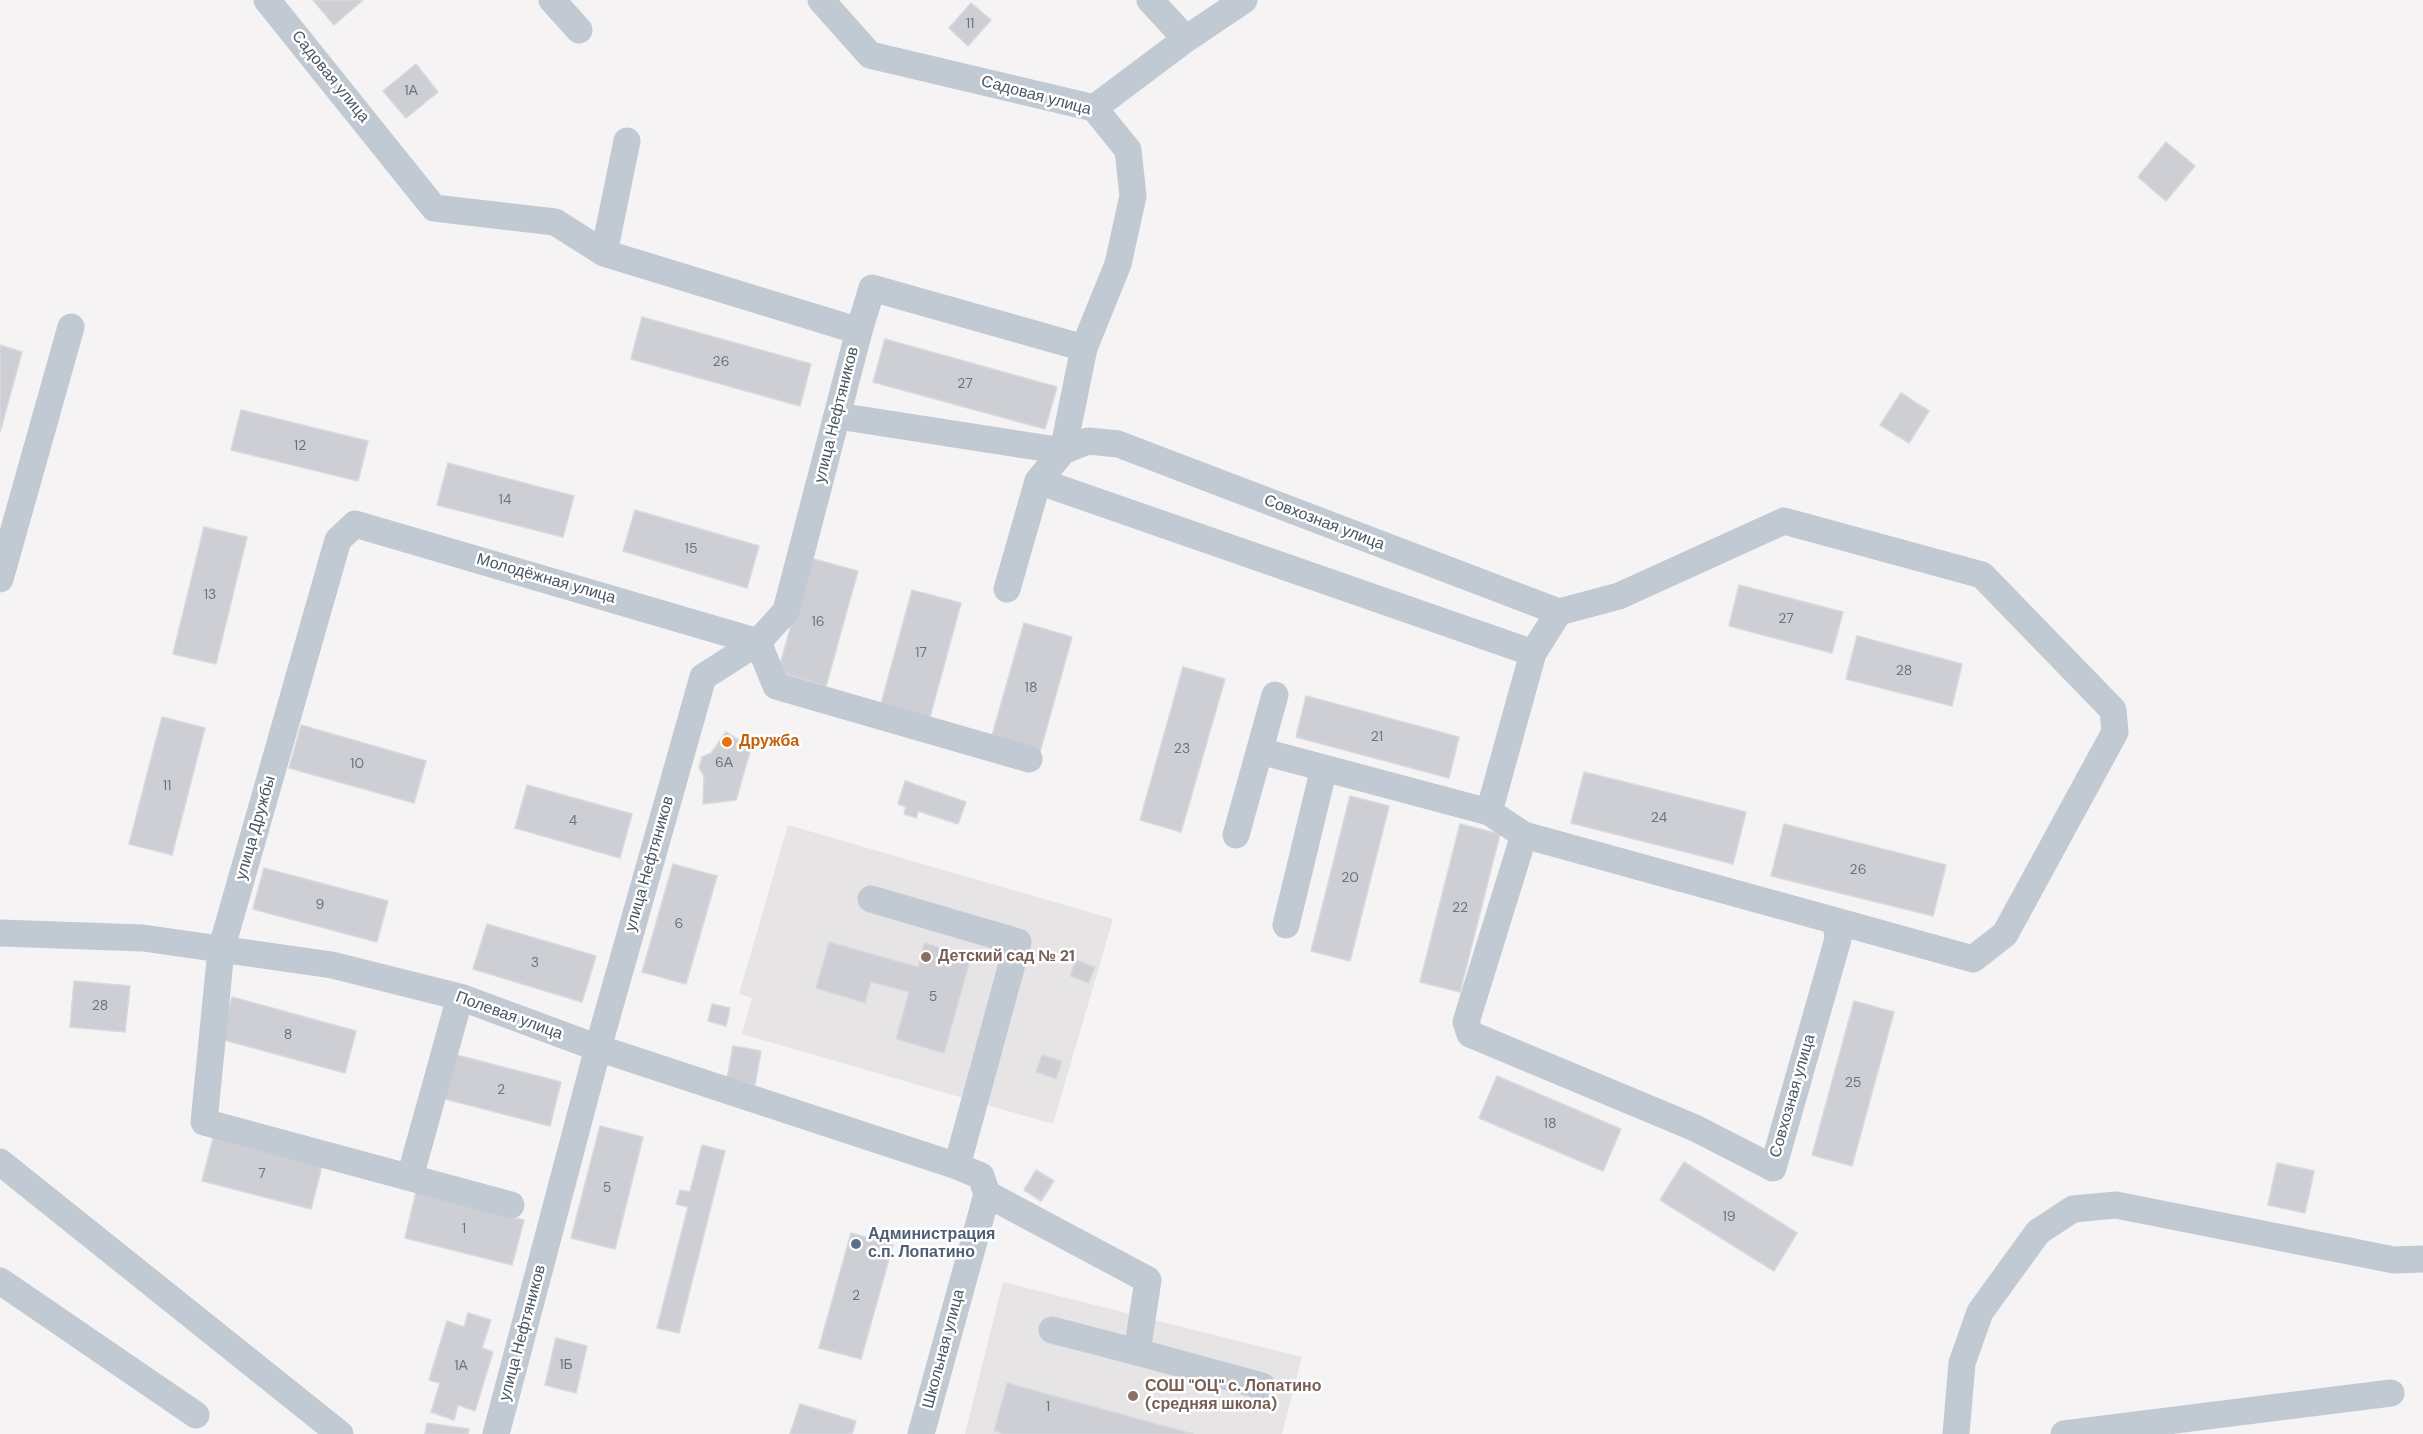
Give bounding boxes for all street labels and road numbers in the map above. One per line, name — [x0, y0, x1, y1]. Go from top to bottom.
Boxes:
street label: Садовая улица — [287, 27, 373, 127]
street label: Садовая улица — [979, 72, 1093, 120]
street label: улица Нефтяников — [811, 345, 863, 485]
street label: Совхозная улица — [1261, 491, 1387, 555]
street label: Молодёжная улица — [474, 550, 618, 608]
street label: улица Дружбы — [232, 774, 280, 882]
street label: улица Нефтяников — [621, 794, 679, 934]
street label: Полевая улица — [453, 988, 565, 1044]
street label: Совхозная улица — [1766, 1032, 1820, 1160]
street label: улица Нефтяников — [496, 1263, 550, 1403]
street label: Школьная улица — [919, 1287, 969, 1411]

